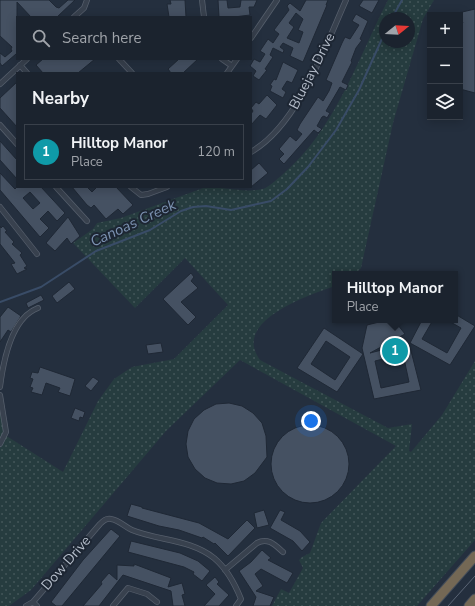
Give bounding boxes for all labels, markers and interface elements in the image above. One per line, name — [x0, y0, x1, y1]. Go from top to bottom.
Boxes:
north arrow — [379, 12, 415, 48]
map controls — [427, 12, 463, 120]
button: + — [427, 12, 463, 48]
search box — [16, 16, 252, 60]
icon: search — [30, 27, 52, 49]
text: Search here — [62, 28, 142, 48]
street label: Bluejay Drive — [285, 29, 339, 113]
button: − — [427, 48, 463, 84]
button: layers — [427, 84, 463, 120]
text: Nearby — [32, 87, 89, 110]
text: Hilltop Manor — [71, 133, 168, 153]
text: 1 — [42, 143, 50, 161]
text: 120 m — [197, 143, 235, 161]
text: Place — [71, 153, 103, 171]
water label: Canoas Creek — [87, 194, 180, 252]
popup — [332, 271, 458, 323]
text: Hilltop Manor — [347, 278, 443, 298]
text: Place — [347, 298, 378, 316]
pin: 1 — [382, 336, 408, 366]
your location — [301, 411, 321, 431]
street label: Dow Drive — [37, 532, 95, 594]

